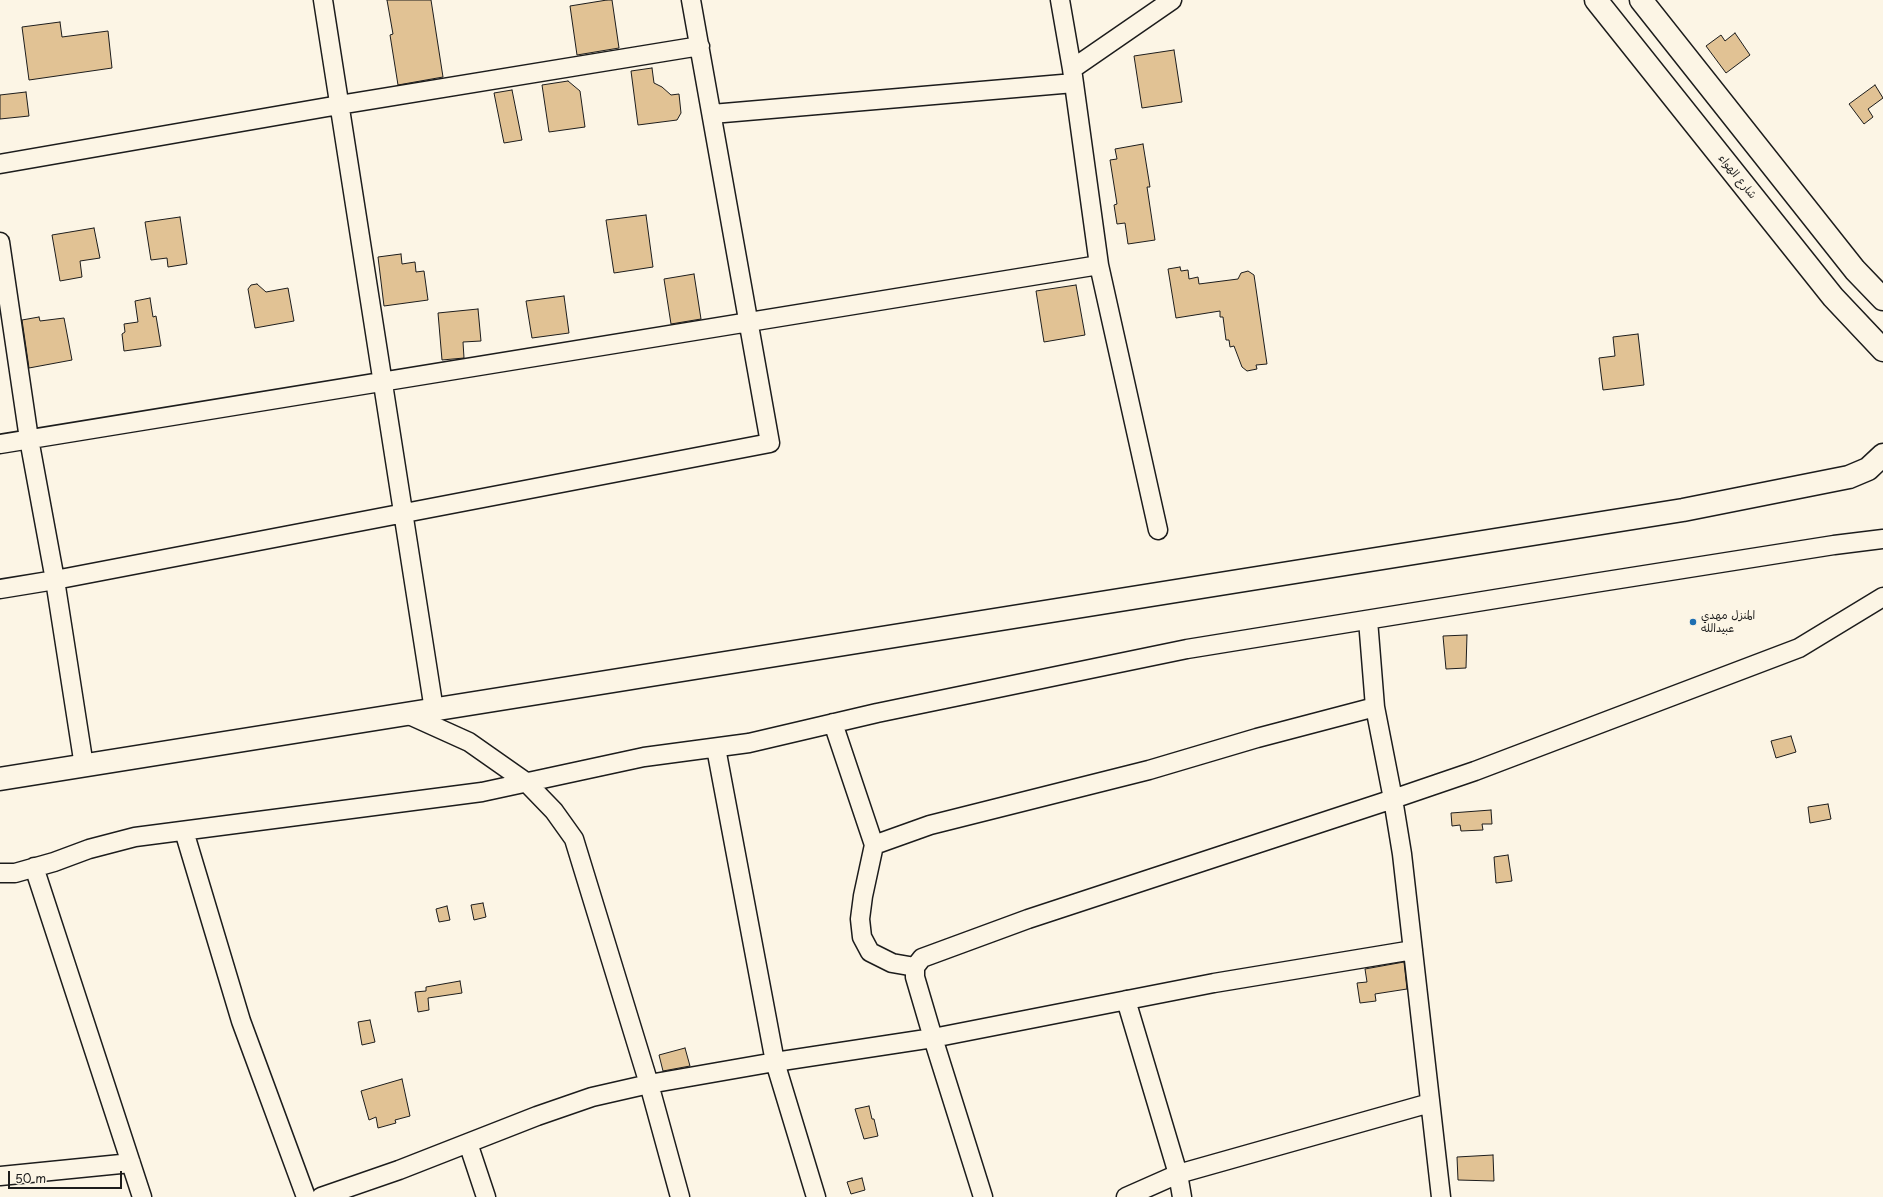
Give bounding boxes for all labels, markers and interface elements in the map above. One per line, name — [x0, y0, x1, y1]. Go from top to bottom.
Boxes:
street label: شارع الهواء — [1715, 152, 1759, 202]
place label: المنزل مهدي عبيدالله — [1701, 609, 1755, 635]
marker: المنزل مهدي عبيدالله — [1688, 617, 1698, 627]
scale bar — [10, 1163, 124, 1189]
text: 50 m — [15, 1169, 46, 1187]

